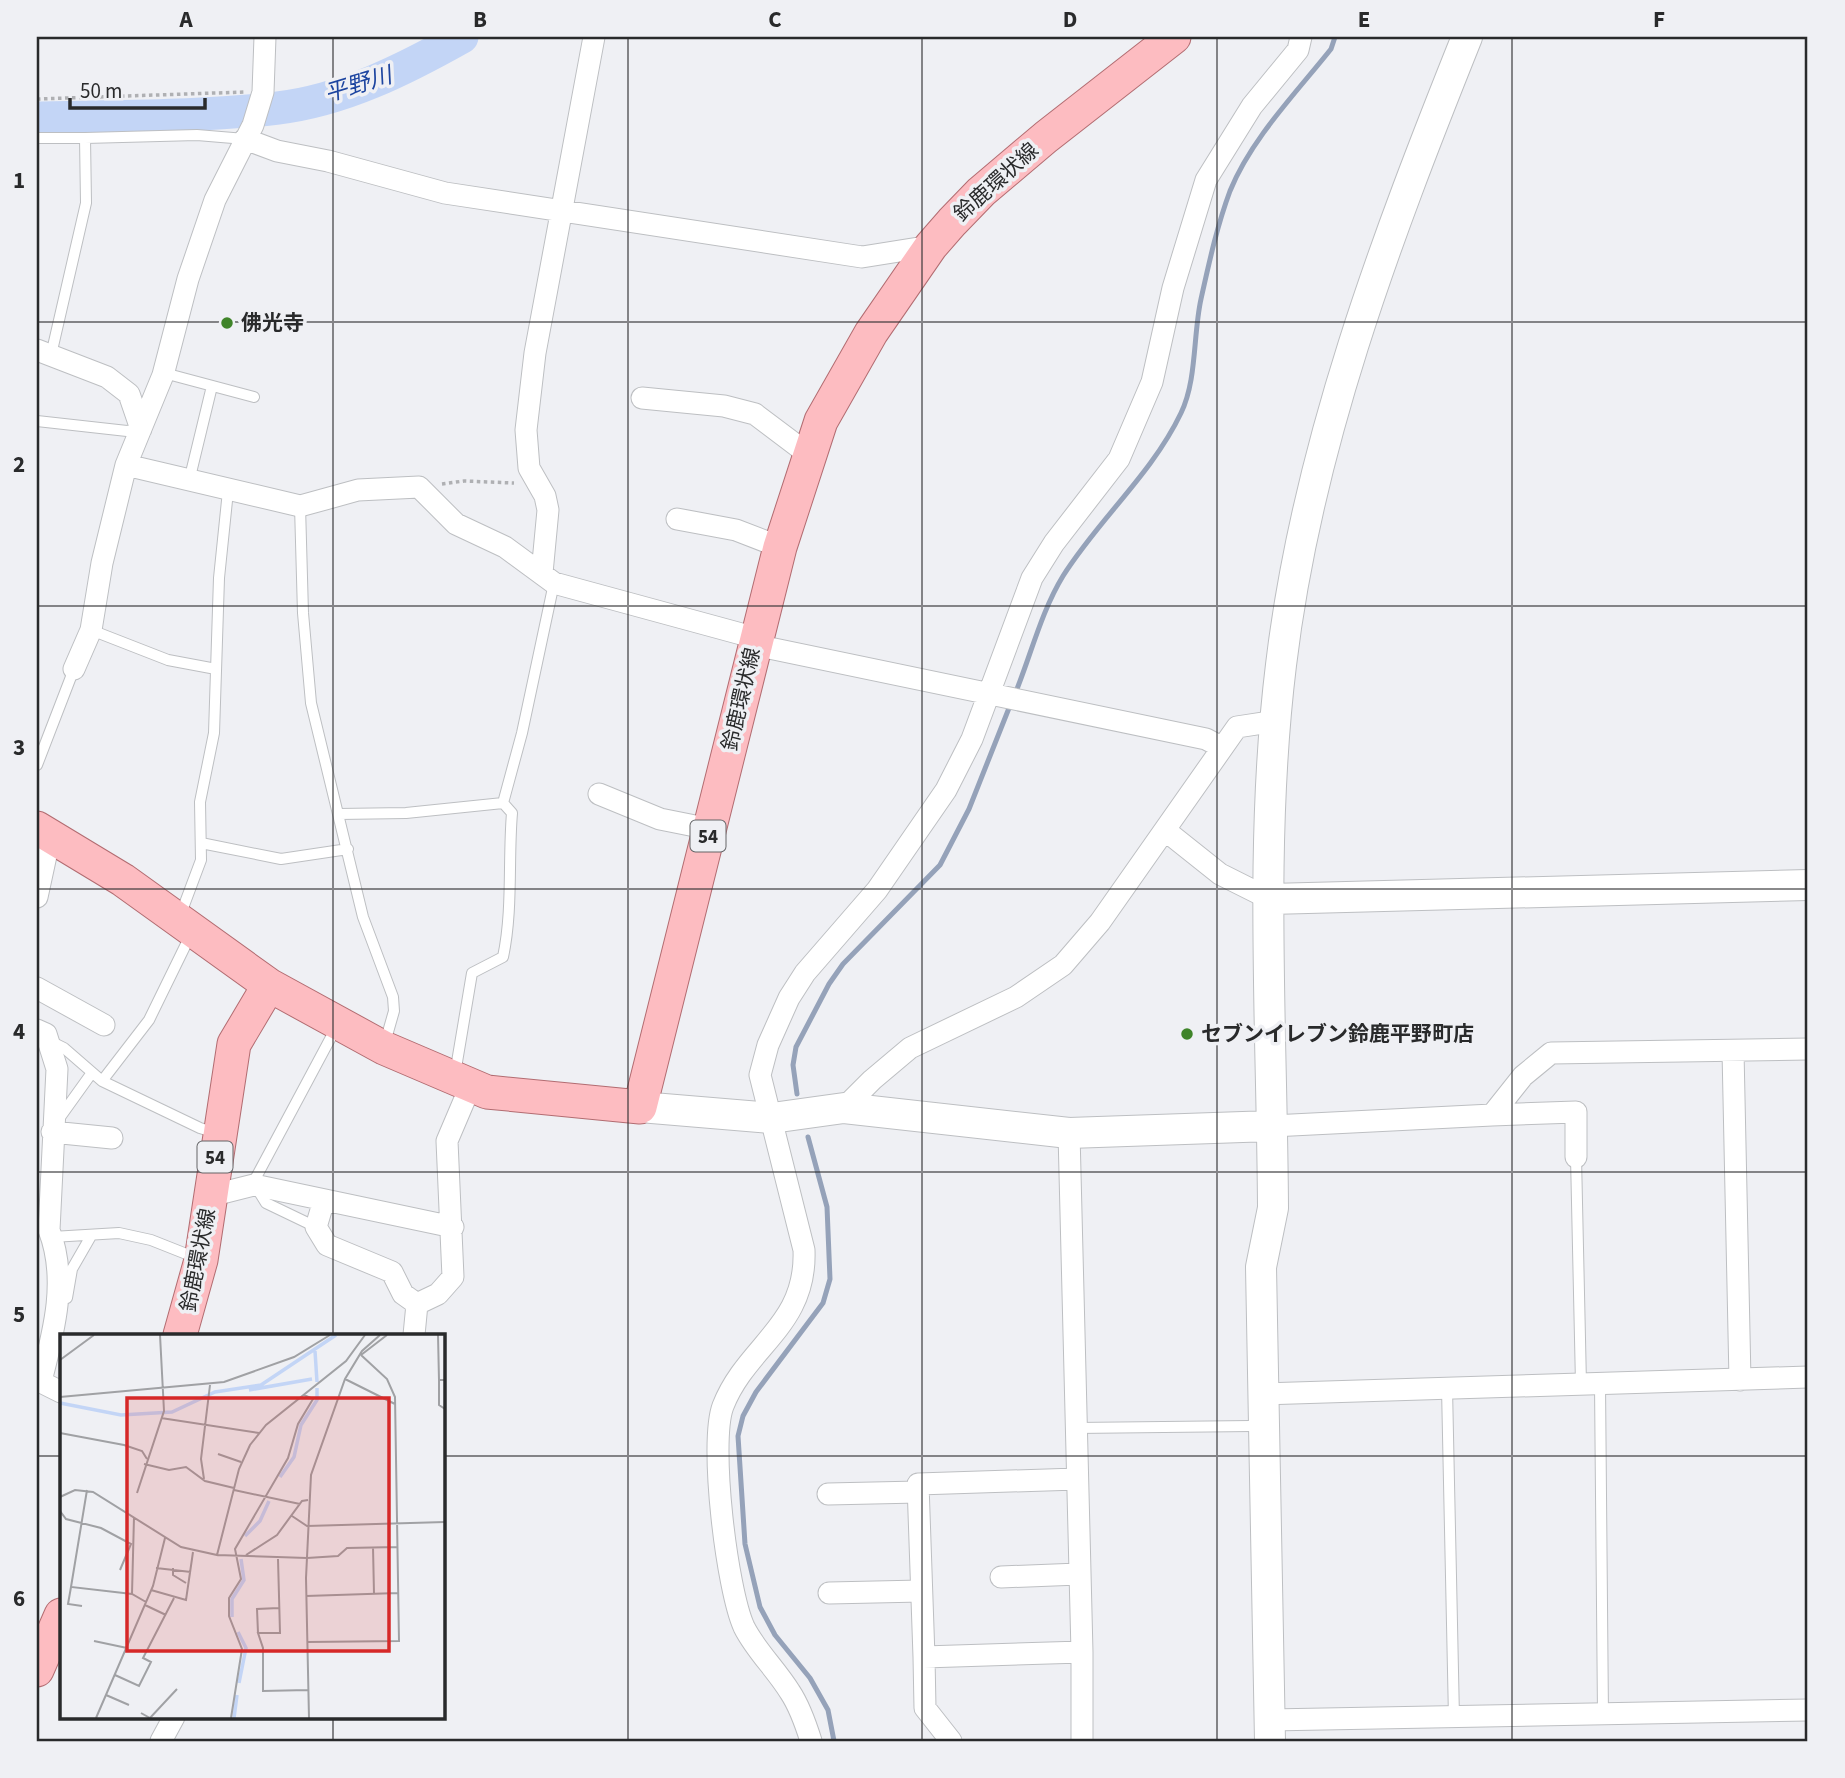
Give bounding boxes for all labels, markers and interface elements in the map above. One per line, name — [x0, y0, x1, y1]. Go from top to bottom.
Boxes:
text: A — [178, 3, 193, 36]
text: B — [473, 3, 487, 36]
text: C — [768, 3, 782, 36]
text: D — [1063, 3, 1077, 36]
text: E — [1358, 3, 1370, 36]
text: F — [1653, 3, 1665, 36]
water label: 平野川 — [320, 58, 399, 110]
scale bar — [70, 66, 205, 110]
text: 50 m — [80, 76, 122, 106]
street label: 鈴鹿環状線 — [947, 136, 1045, 228]
text: 1 — [13, 164, 25, 197]
place label: 佛光寺 — [241, 308, 304, 338]
marker: 佛光寺 — [219, 315, 235, 331]
text: 2 — [13, 448, 25, 481]
street label: 鈴鹿環状線 — [715, 644, 767, 754]
text: 3 — [13, 731, 25, 764]
road number: 54 — [690, 820, 726, 852]
text: 4 — [13, 1015, 25, 1048]
place label: セブンイレブン鈴鹿平野町店 — [1201, 1019, 1474, 1049]
marker: セブンイレブン鈴鹿平野町店 — [1179, 1026, 1195, 1042]
road number: 54 — [198, 1142, 232, 1172]
street label: 鈴鹿環状線 — [173, 1206, 223, 1314]
text: 5 — [13, 1298, 25, 1331]
inset map — [60, 1334, 444, 1718]
text: 6 — [13, 1582, 25, 1615]

